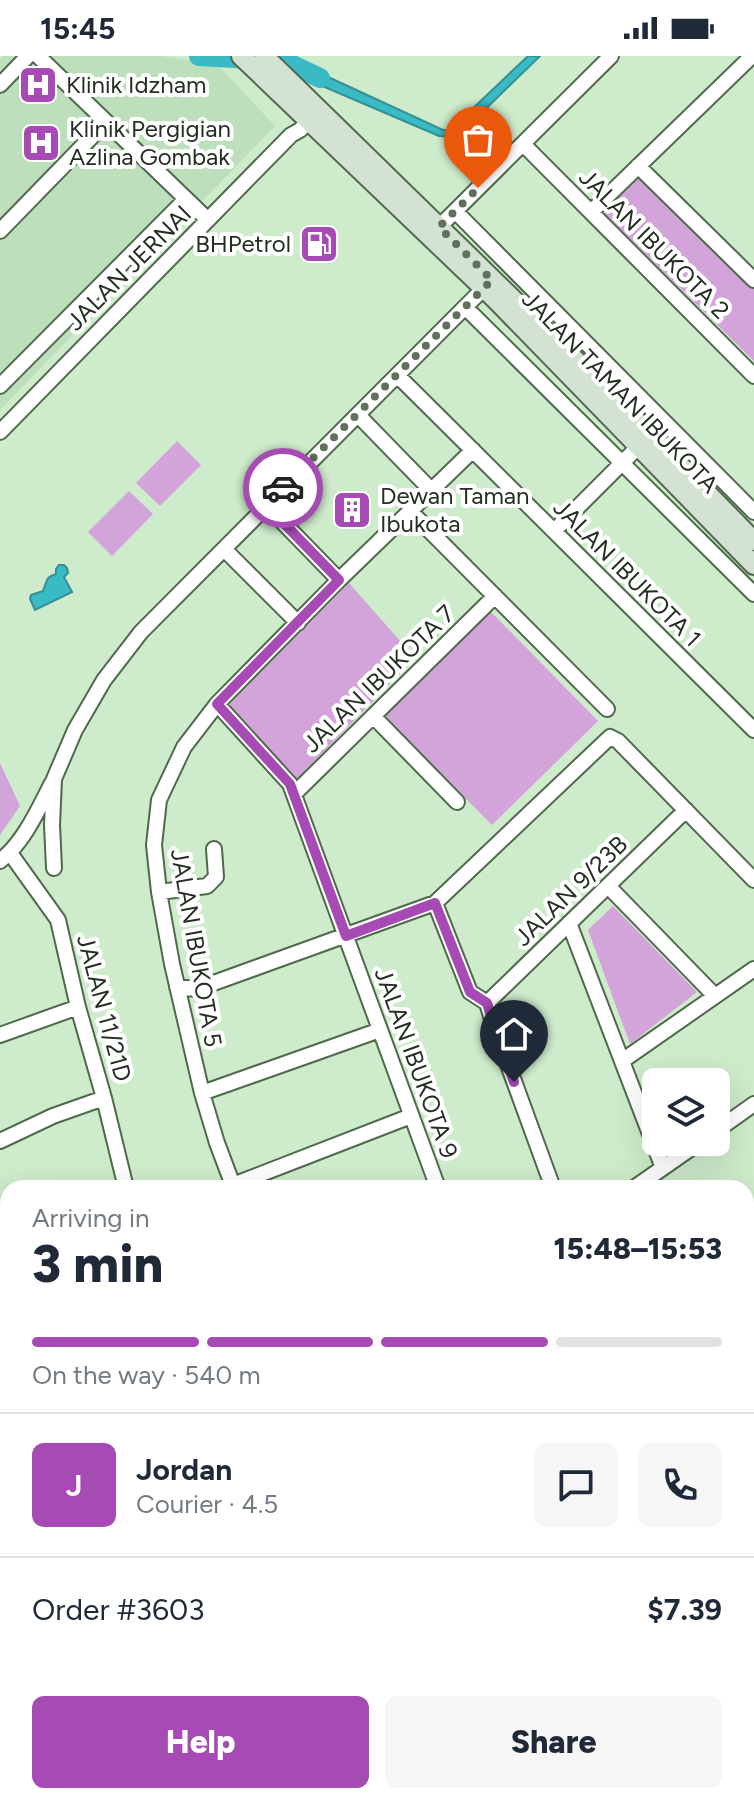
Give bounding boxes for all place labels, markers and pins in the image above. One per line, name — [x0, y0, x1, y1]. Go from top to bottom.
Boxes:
hospital icon: Klinik Idzham — [17, 64, 59, 106]
place label: Klinik Idzham — [66, 70, 206, 99]
pin — [444, 106, 512, 188]
place label: Klinik Pergigian Azlina Gombak — [69, 114, 231, 171]
hospital icon: Klinik Pergigian Azlina Gombak — [20, 122, 62, 164]
fuel station icon: BHPetrol — [298, 223, 340, 265]
place label: BHPetrol — [195, 229, 291, 258]
place label: Dewan Taman Ibukota — [380, 481, 529, 538]
building icon: Dewan Taman Ibukota — [331, 489, 373, 531]
pin — [480, 1000, 548, 1082]

